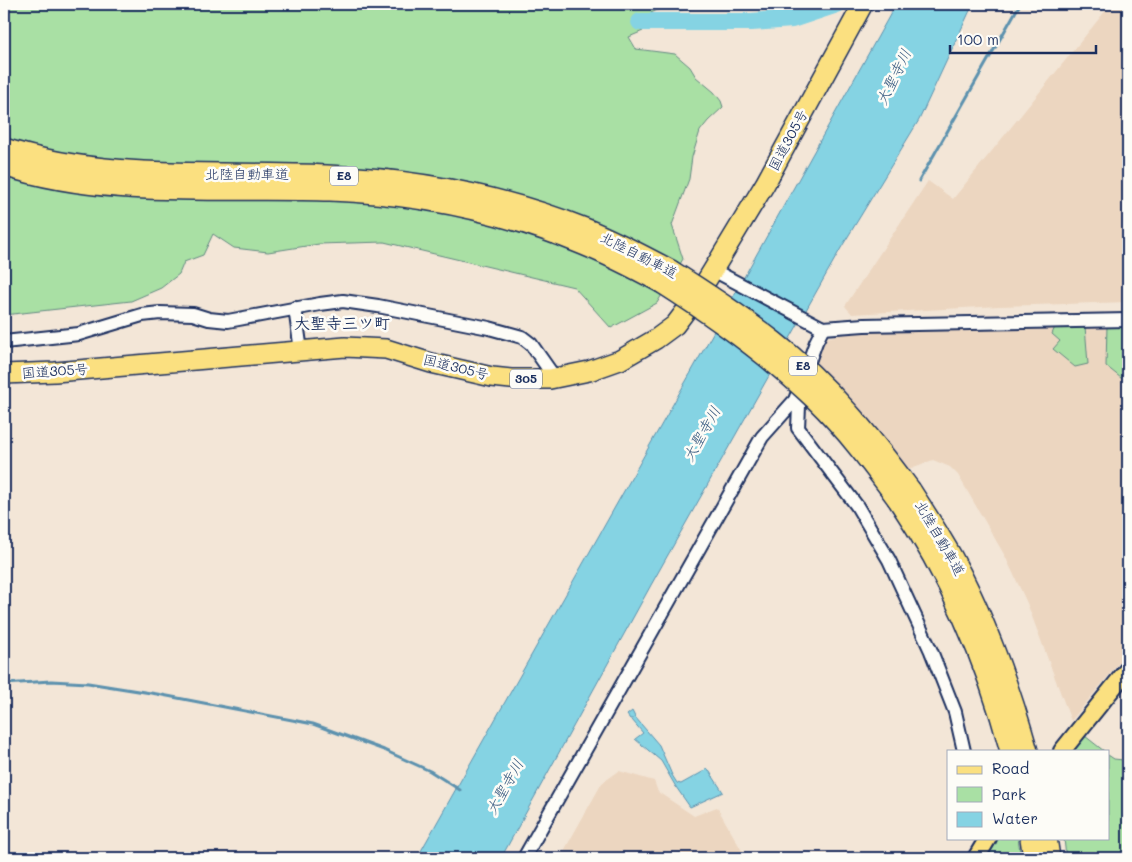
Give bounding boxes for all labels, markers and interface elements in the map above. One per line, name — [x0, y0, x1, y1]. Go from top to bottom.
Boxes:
scale bar — [950, 22, 1096, 54]
text: 100 m — [957, 29, 999, 49]
water label: 大聖寺川 — [871, 45, 915, 108]
street label: 国道305号 — [763, 106, 812, 174]
street label: 北陸自動車道 — [205, 164, 289, 183]
road number: E8 — [330, 167, 358, 186]
street label: 北陸自動車道 — [597, 227, 681, 282]
district label: 大聖寺三ツ町 — [294, 312, 390, 333]
street label: 国道305号 — [421, 349, 491, 384]
road number: E8 — [789, 356, 817, 376]
street label: 国道305号 — [21, 359, 89, 382]
road number: 305 — [510, 369, 542, 388]
water label: 大聖寺川 — [678, 402, 724, 465]
street label: 北陸自動車道 — [911, 497, 970, 579]
legend — [947, 750, 1110, 840]
water label: 大聖寺川 — [481, 755, 527, 818]
text: Road — [992, 758, 1029, 778]
text: Park — [992, 784, 1026, 804]
text: Water — [992, 808, 1038, 828]

